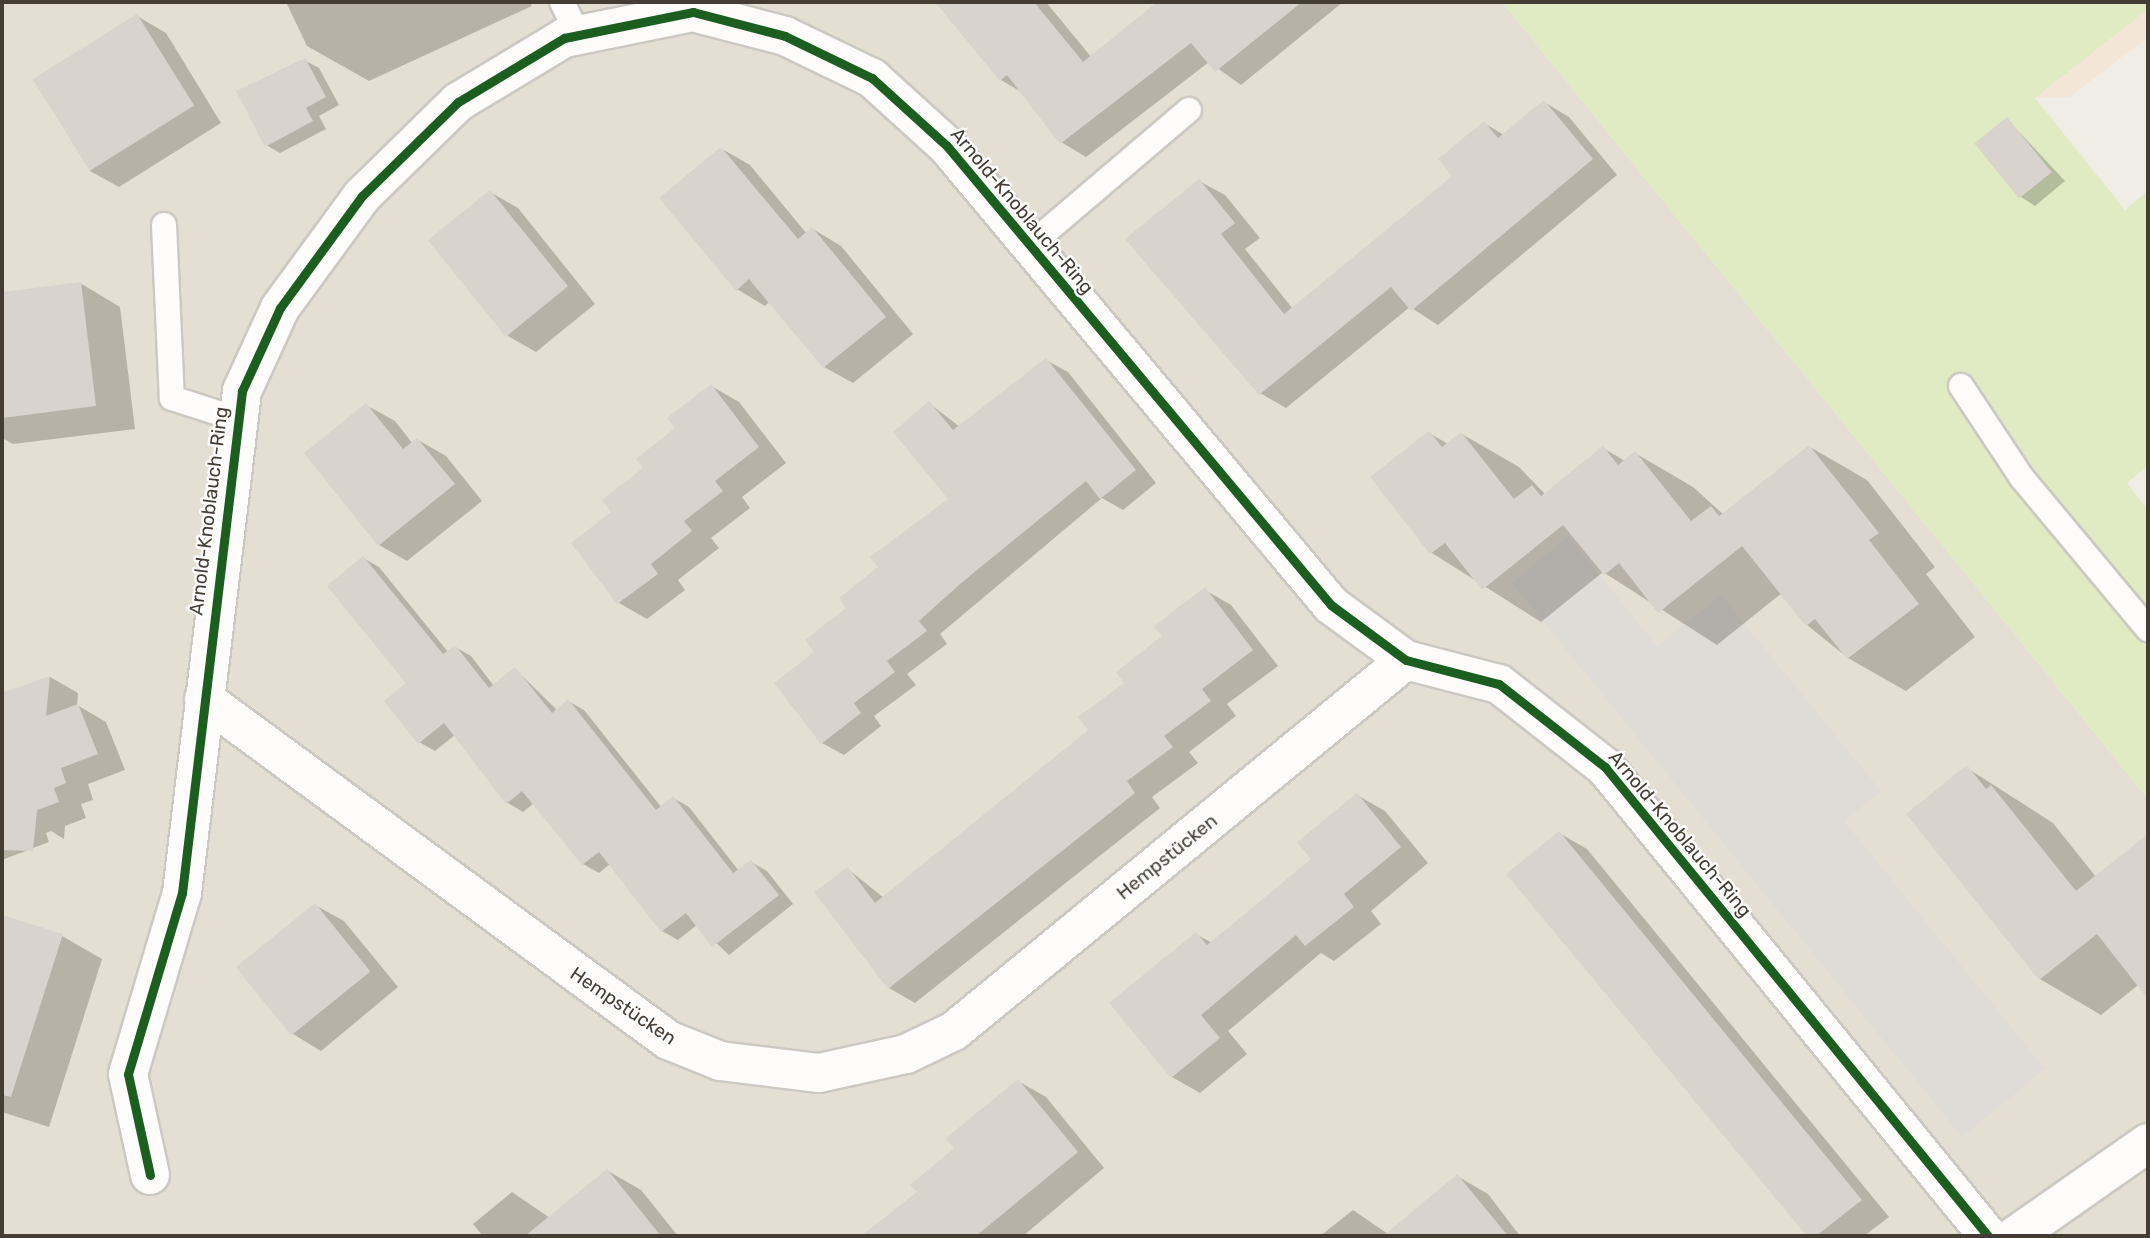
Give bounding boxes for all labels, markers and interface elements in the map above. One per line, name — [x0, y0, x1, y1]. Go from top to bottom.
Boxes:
street label: Arnold-Knoblauch-Ring — [946, 123, 1098, 299]
street label: Arnold-Knoblauch-Ring — [185, 405, 233, 617]
street label: Arnold-Knoblauch-Ring — [1604, 746, 1756, 922]
street label: Hempstücken — [1112, 809, 1222, 905]
street label: Hempstücken — [566, 962, 680, 1050]

